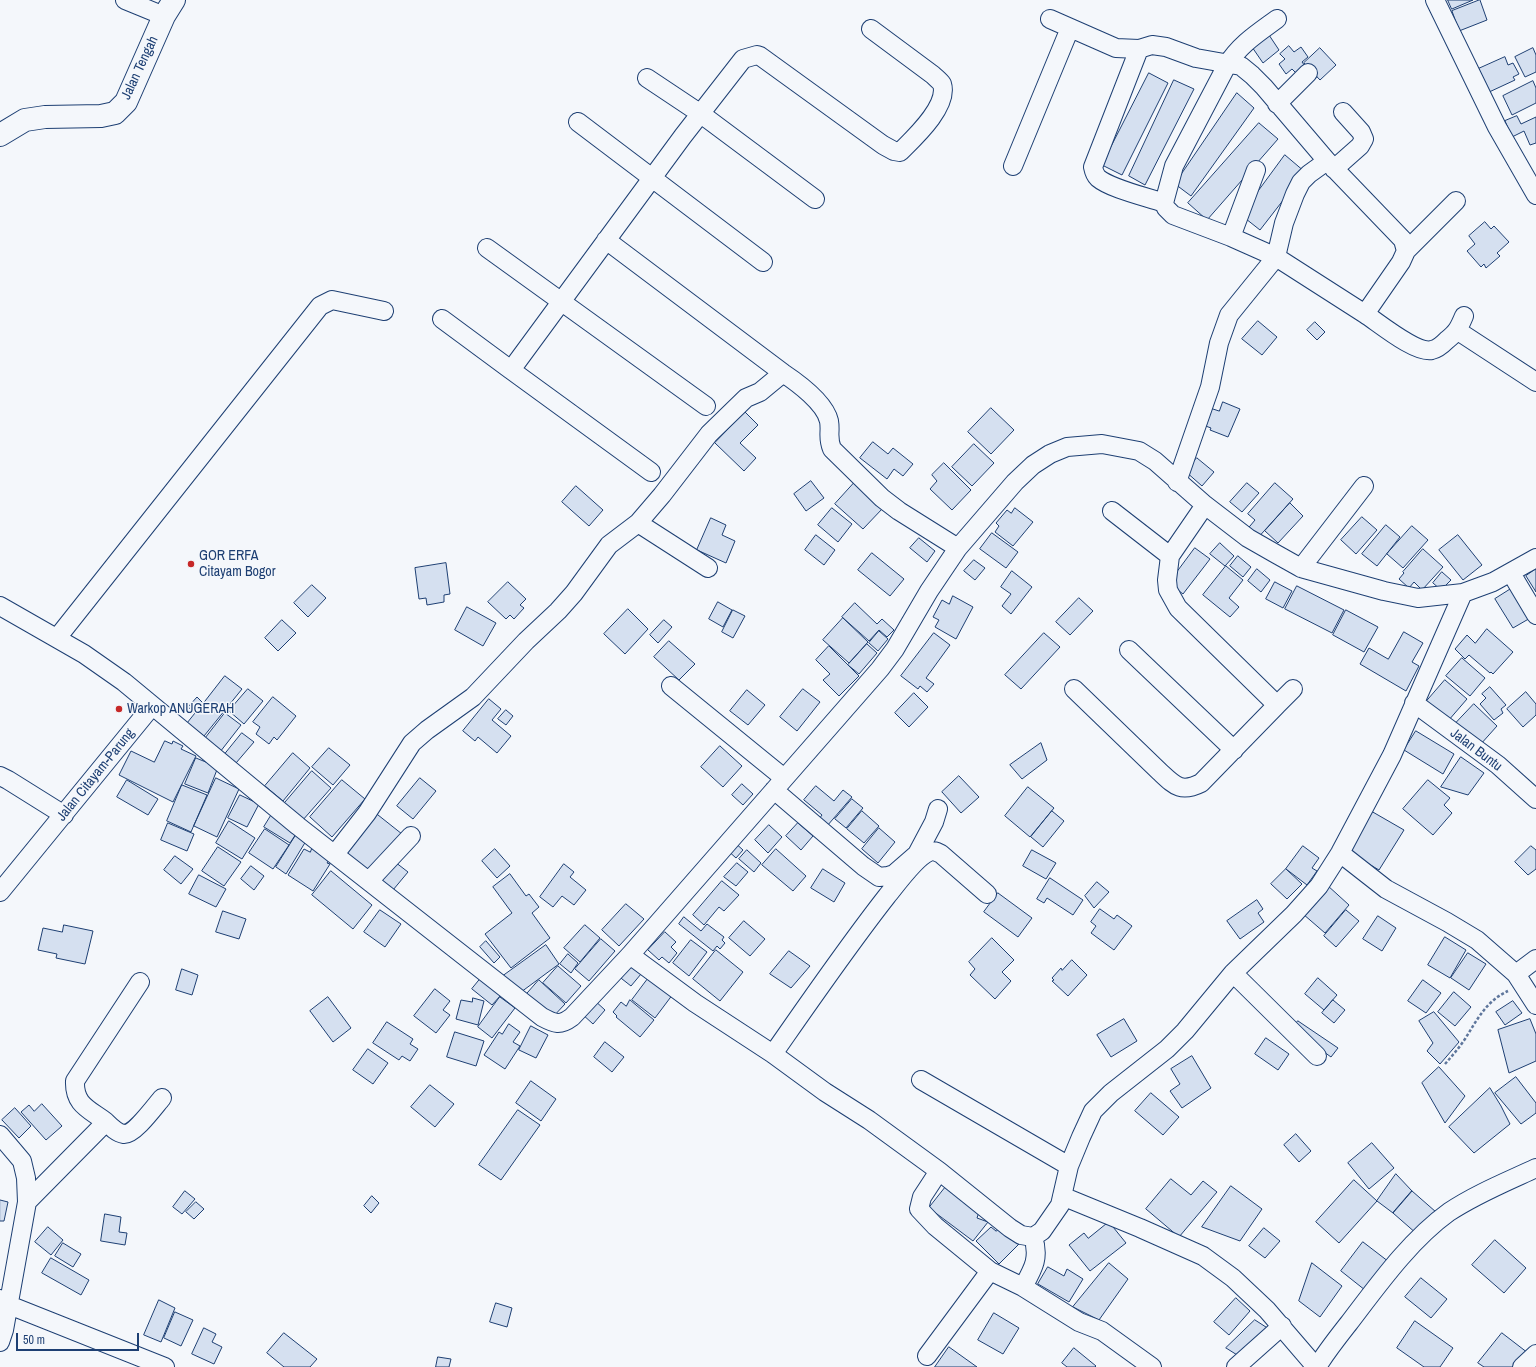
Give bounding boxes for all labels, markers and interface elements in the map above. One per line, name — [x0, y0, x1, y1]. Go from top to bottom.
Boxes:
street label: Jalan Tengah — [118, 34, 162, 102]
place label: GOR ERFA Citayam Bogor — [199, 548, 276, 580]
marker: GOR ERFA Citayam Bogor — [186, 559, 196, 569]
place label: Warkop ANUGERAH — [127, 701, 234, 717]
marker: Warkop ANUGERAH — [114, 704, 124, 714]
street label: Jalan Citayam-Parung — [54, 725, 138, 825]
street label: Jalan Buntu — [1447, 725, 1505, 775]
scale bar — [18, 1325, 141, 1351]
text: 50 m — [23, 1332, 45, 1348]

